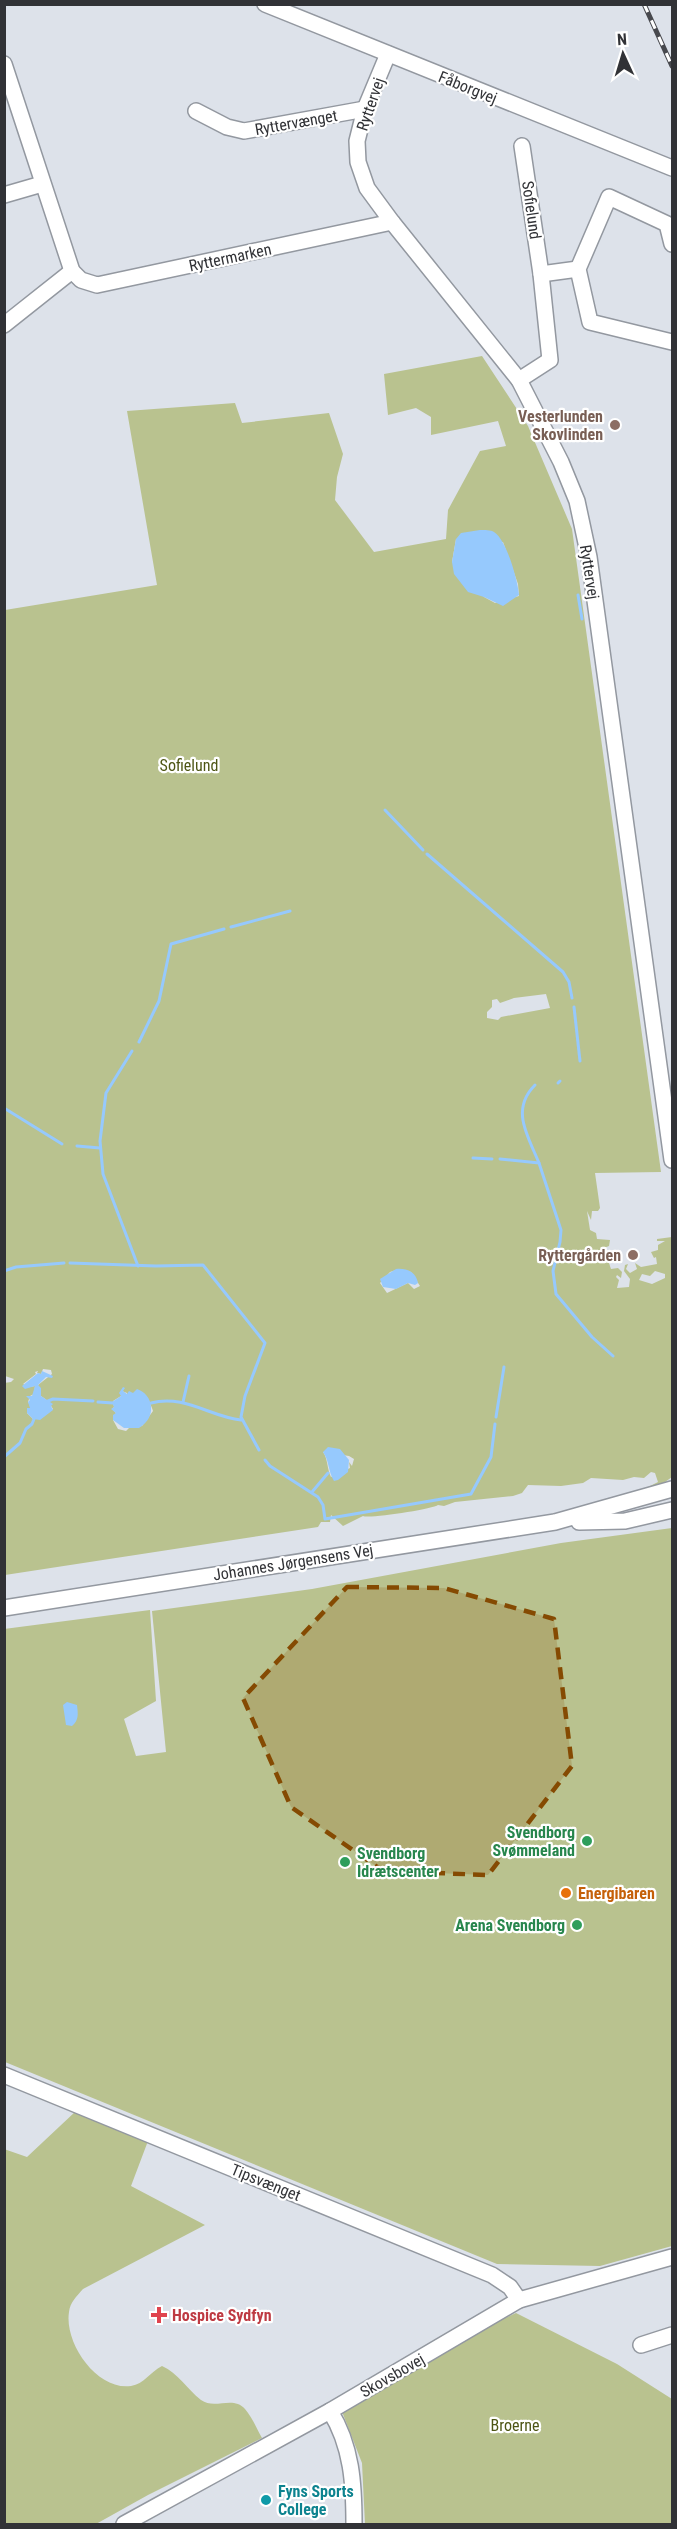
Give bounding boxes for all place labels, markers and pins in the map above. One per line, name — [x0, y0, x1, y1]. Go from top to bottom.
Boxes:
place label: Vesterlunden Skovlinden — [518, 407, 603, 444]
marker: Vesterlunden Skovlinden — [608, 418, 622, 432]
place label: Ryttergården — [538, 1246, 621, 1265]
marker: Ryttergården — [626, 1248, 640, 1262]
place label: Svendborg Svømmeland — [492, 1823, 575, 1860]
marker: Svendborg Svømmeland — [580, 1834, 594, 1848]
place label: Svendborg Idrætscenter — [357, 1844, 439, 1881]
marker: Svendborg Idrætscenter — [338, 1855, 352, 1869]
place label: Energibaren — [578, 1884, 655, 1903]
marker: Energibaren — [559, 1886, 573, 1900]
place label: Arena Svendborg — [455, 1916, 565, 1935]
marker: Arena Svendborg — [570, 1918, 584, 1932]
marker: Hospice Sydfyn — [150, 2306, 168, 2324]
place label: Hospice Sydfyn — [172, 2306, 272, 2325]
place label: Fyns Sports College — [278, 2482, 354, 2519]
marker: Fyns Sports College — [259, 2493, 273, 2507]

